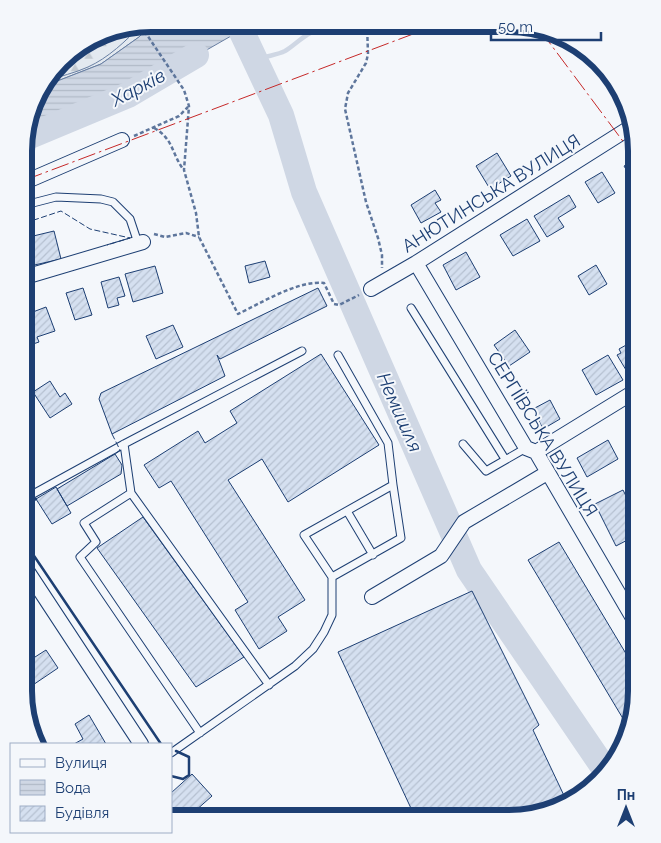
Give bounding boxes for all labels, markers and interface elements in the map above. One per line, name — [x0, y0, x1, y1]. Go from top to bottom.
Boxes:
scale bar — [491, 10, 601, 42]
text: 50 m — [498, 18, 533, 36]
water label: Харків — [106, 64, 169, 111]
street label: АНЮТИНСЬКА ВУЛИЦЯ — [398, 130, 584, 256]
street label: СЕРГІЇВСЬКА ВУЛИЦЯ — [484, 348, 602, 520]
water label: Немишля — [373, 369, 427, 455]
legend — [10, 743, 172, 833]
text: Вулиця — [55, 754, 107, 772]
text: Вода — [55, 779, 91, 797]
north arrow — [601, 783, 651, 833]
text: Пн — [617, 787, 635, 803]
text: Будівля — [55, 804, 109, 822]

